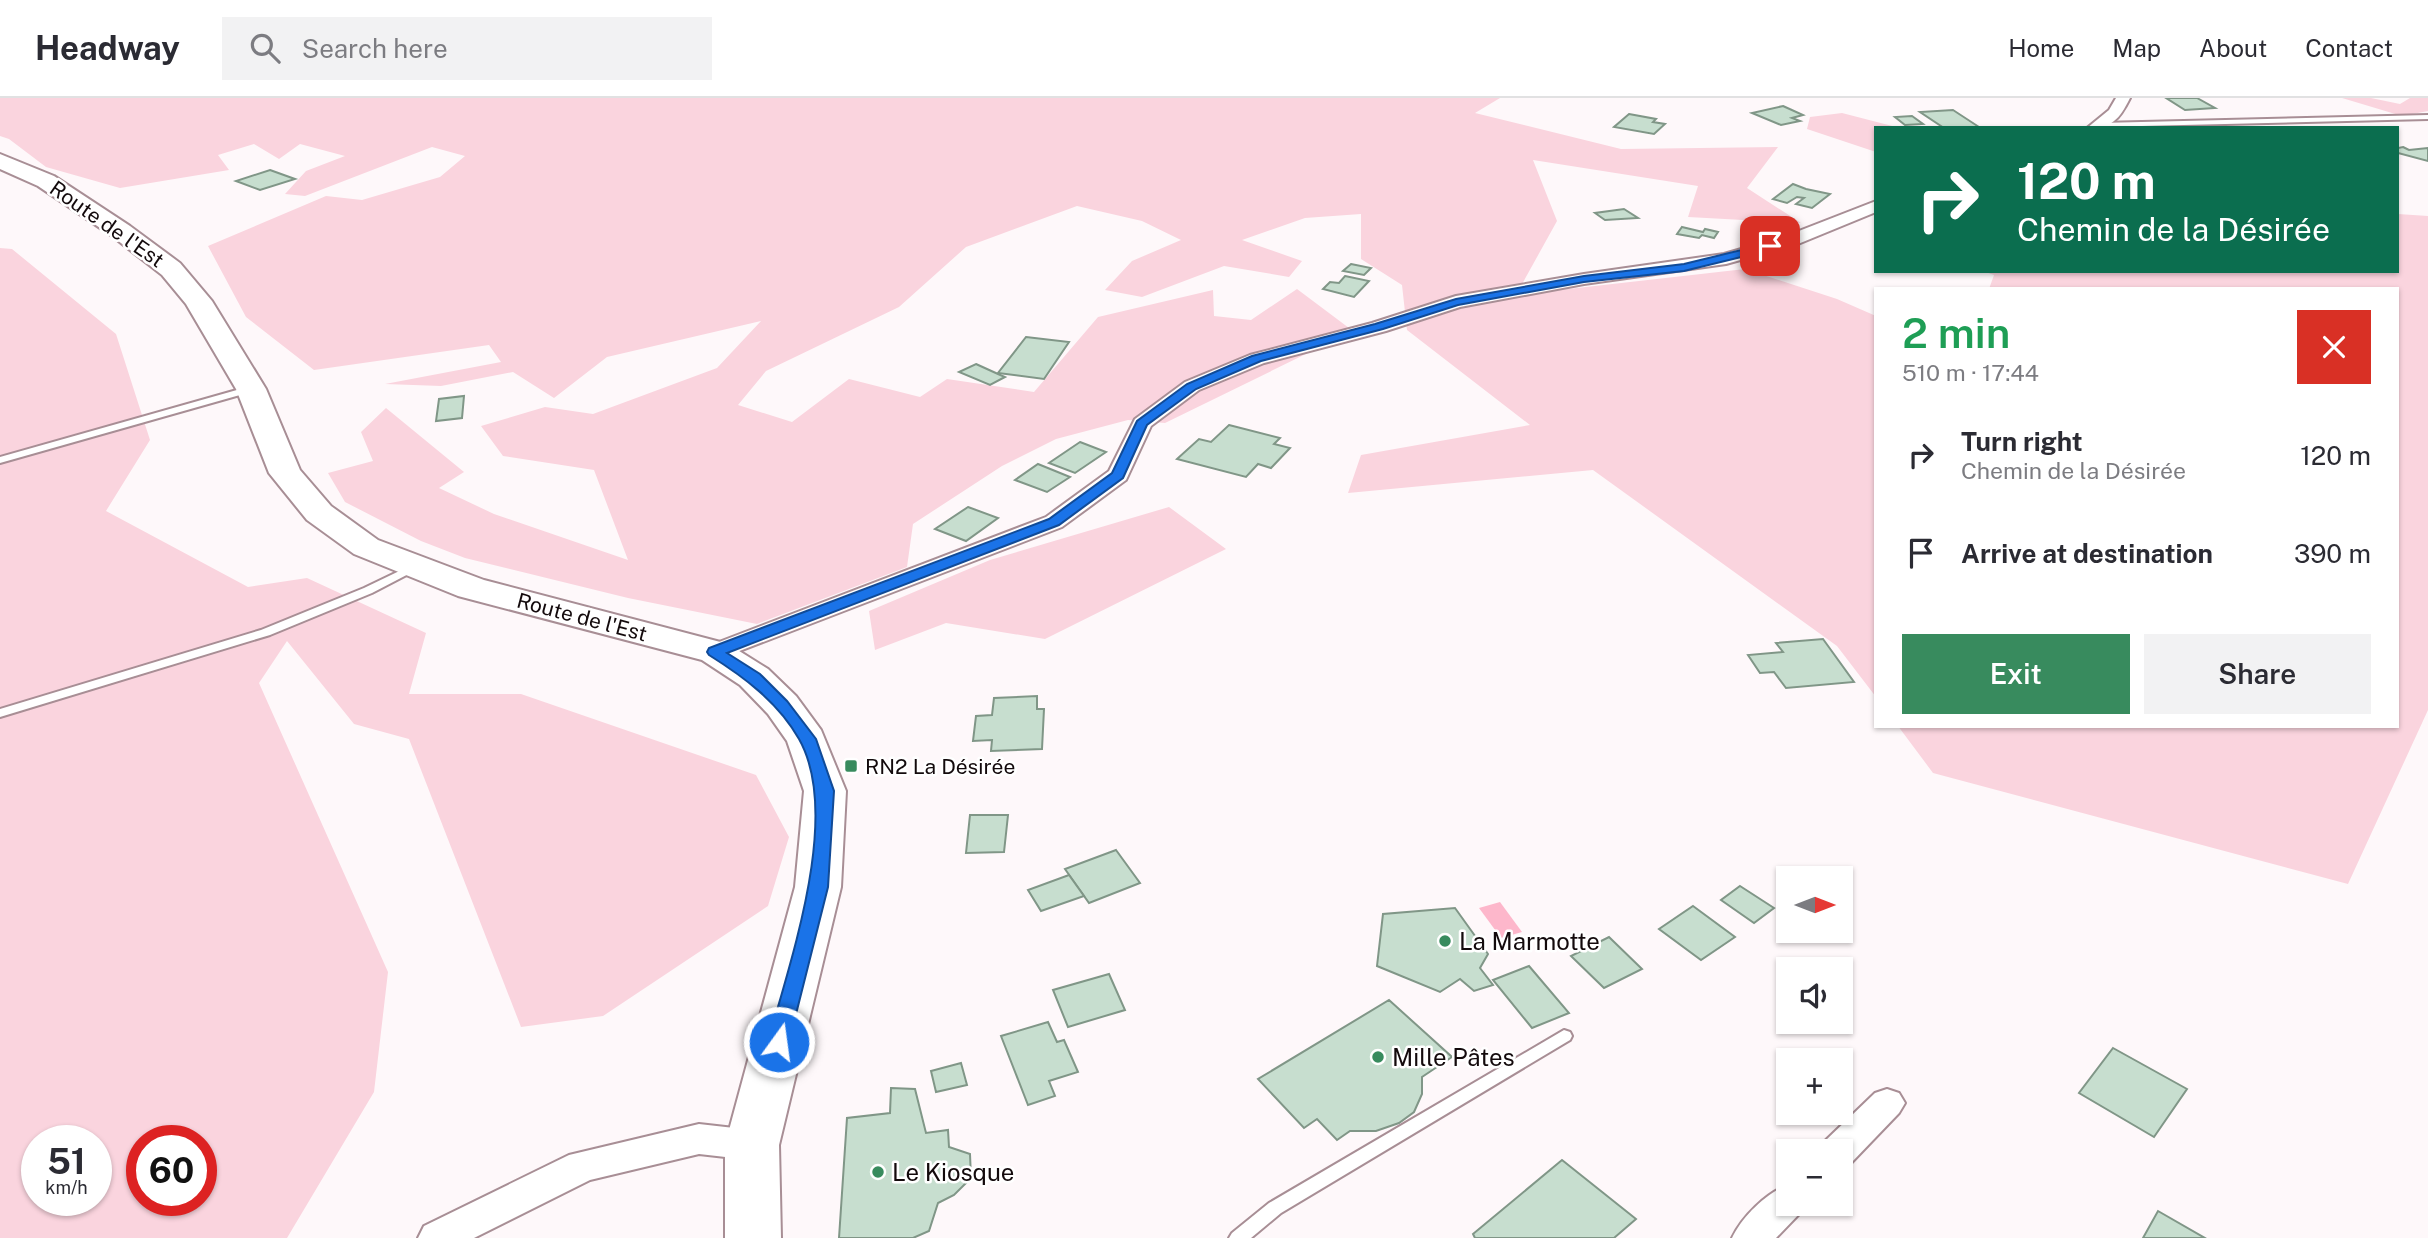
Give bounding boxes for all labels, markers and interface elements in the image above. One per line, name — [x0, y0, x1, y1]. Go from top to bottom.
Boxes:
search box — [222, 17, 712, 80]
text: Headway — [35, 29, 180, 67]
icon: search — [246, 29, 284, 67]
text: Search here — [302, 33, 448, 64]
text: Home — [2008, 34, 2074, 62]
text: Map — [2112, 34, 2161, 62]
text: About — [2199, 34, 2267, 62]
text: Contact — [2305, 34, 2393, 62]
text: 120 m — [2017, 152, 2156, 210]
icon: right — [1902, 154, 1993, 245]
street label: Route de l'Est — [45, 175, 169, 273]
text: Chemin de la Désirée — [2017, 211, 2330, 248]
pin — [1740, 216, 1800, 276]
icon: arrive — [1751, 227, 1789, 265]
text: 2 min — [1902, 308, 2010, 357]
button: close — [2297, 310, 2371, 384]
text: 510 m · 17:44 — [1902, 359, 2039, 386]
text: Turn right — [1961, 426, 2083, 457]
icon: right — [1902, 436, 1940, 474]
text: 120 m — [2300, 440, 2371, 471]
text: Chemin de la Désirée — [1961, 457, 2186, 484]
icon: arrive — [1902, 534, 1940, 572]
text: Arrive at destination — [1961, 538, 2213, 569]
text: 390 m — [2294, 538, 2371, 569]
street label: Route de l'Est — [514, 588, 650, 646]
button: Exit — [1902, 634, 2130, 714]
button: Share — [2144, 634, 2371, 714]
place label: RN2 La Désirée — [865, 754, 1015, 779]
marker: RN2 La Désirée — [843, 758, 859, 774]
north arrow — [1776, 866, 1853, 943]
map controls — [1776, 866, 1853, 1216]
place label: La Marmotte — [1459, 927, 1600, 955]
marker: La Marmotte — [1437, 933, 1453, 949]
button: sound — [1776, 957, 1853, 1034]
position arrow — [742, 1005, 816, 1079]
place label: Mille Pâtes — [1392, 1043, 1515, 1071]
button: + — [1776, 1048, 1853, 1125]
marker: Mille Pâtes — [1370, 1049, 1386, 1065]
speed limit sign: 60 — [126, 1125, 217, 1216]
button: − — [1776, 1139, 1853, 1216]
text: 51 — [47, 1141, 86, 1182]
place label: Le Kiosque — [892, 1158, 1014, 1186]
marker: Le Kiosque — [870, 1164, 886, 1180]
text: km/h — [45, 1177, 88, 1198]

